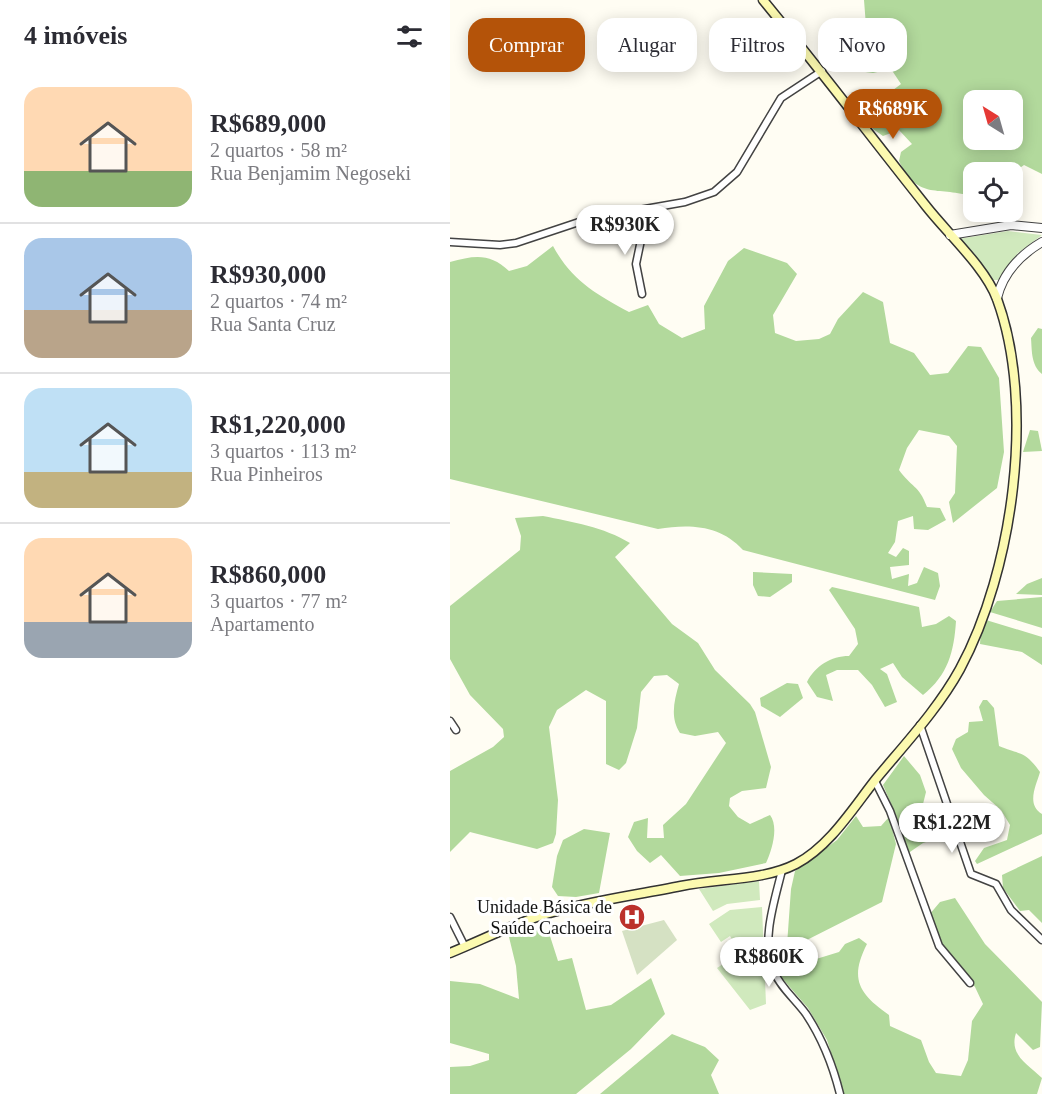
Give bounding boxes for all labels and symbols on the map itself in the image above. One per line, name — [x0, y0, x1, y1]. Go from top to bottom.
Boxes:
pin: R$689K — [844, 89, 942, 140]
north arrow — [963, 90, 1023, 150]
pin: R$930K — [576, 205, 674, 256]
pin: R$1.22M — [897, 803, 1007, 854]
place label: Unidade Básica de Saúde Cachoeira — [477, 897, 612, 938]
hospital icon: Unidade Básica de Saúde Cachoeira — [617, 902, 647, 932]
pin: R$860K — [720, 937, 818, 988]

